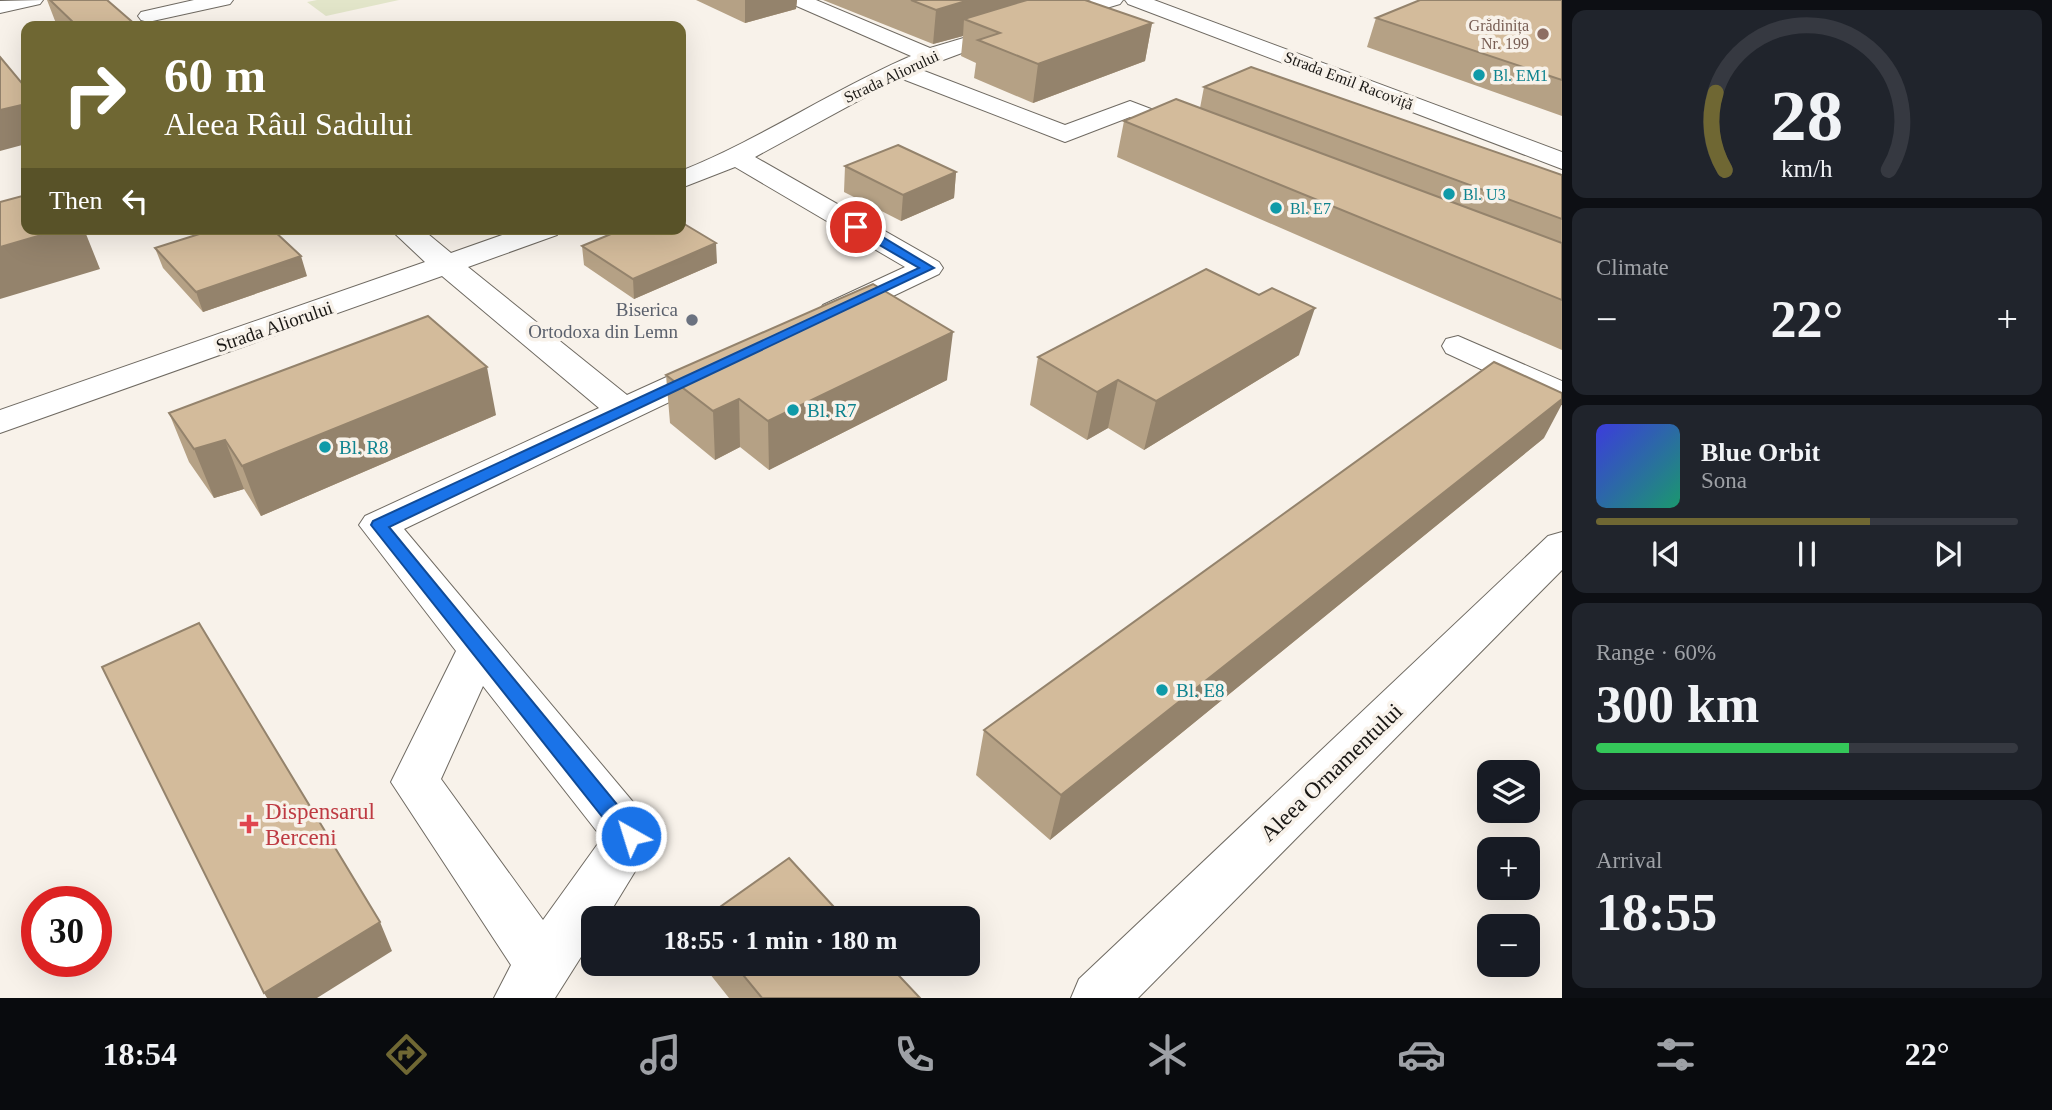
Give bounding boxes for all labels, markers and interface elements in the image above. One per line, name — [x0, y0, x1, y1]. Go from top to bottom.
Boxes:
place label: Grădinița Nr. 199 — [1469, 17, 1529, 52]
marker: Grădinița Nr. 199 — [1535, 26, 1551, 42]
street label: Strada Aliorului — [841, 47, 942, 106]
text: 60 m — [164, 48, 266, 103]
street label: Strada Emil Racoviță — [1282, 48, 1416, 114]
icon: right — [49, 49, 140, 140]
marker: Bl. EM1 — [1471, 67, 1487, 83]
place label: Bl. EM1 — [1493, 67, 1548, 84]
text: 28 — [1771, 75, 1843, 156]
text: Aleea Râul Sadului — [164, 106, 413, 142]
text: km/h — [1781, 155, 1833, 182]
icon: left — [116, 182, 154, 220]
text: Then — [49, 186, 102, 215]
marker: Bl. U3 — [1441, 186, 1457, 202]
place label: Bl. U3 — [1463, 186, 1506, 203]
pin — [826, 197, 886, 257]
marker: Bl. E7 — [1268, 200, 1284, 216]
place label: Bl. E7 — [1290, 200, 1331, 217]
icon: arrive — [837, 208, 875, 246]
text: Climate — [1596, 255, 1669, 280]
text: 22° — [1771, 291, 1843, 348]
street label: Strada Aliorului — [213, 297, 335, 356]
text: − — [1596, 298, 1617, 340]
text: + — [1997, 298, 2018, 340]
place label: Biserica Ortodoxa din Lemn — [528, 299, 679, 342]
marker: Biserica Ortodoxa din Lemn — [684, 312, 700, 328]
place label: Bl. R7 — [807, 400, 857, 421]
marker: Bl. R7 — [785, 402, 801, 418]
place label: Bl. R8 — [339, 437, 389, 458]
text: Blue Orbit — [1701, 438, 1820, 467]
marker: Bl. R8 — [317, 439, 333, 455]
text: Sona — [1701, 468, 1747, 493]
icon: previous — [1647, 535, 1685, 573]
icon: pause — [1788, 535, 1826, 573]
icon: next — [1929, 535, 1967, 573]
text: Range · 60% — [1596, 640, 1716, 665]
text: 300 km — [1596, 676, 1759, 733]
place label: Bl. E8 — [1176, 680, 1225, 701]
marker: Bl. E8 — [1154, 682, 1170, 698]
street label: Aleea Ornamentului — [1255, 698, 1407, 846]
map controls — [1477, 760, 1540, 977]
button: layers — [1477, 760, 1540, 823]
place label: Dispensarul Berceni — [265, 799, 375, 850]
position arrow — [594, 799, 668, 873]
marker: Dispensarul Berceni — [239, 814, 259, 834]
button: + — [1477, 837, 1540, 900]
text: Arrival — [1596, 848, 1662, 873]
text: 18:55 — [1596, 884, 1717, 941]
speed limit sign: 30 — [21, 886, 112, 977]
button: − — [1477, 914, 1540, 977]
text: 18:55 · 1 min · 180 m — [664, 926, 898, 955]
icon: directions — [382, 1030, 431, 1079]
icon: music — [636, 1030, 685, 1079]
icon: phone — [890, 1030, 939, 1079]
icon: climate — [1143, 1030, 1192, 1079]
icon: car — [1397, 1030, 1446, 1079]
icon: filters — [1651, 1030, 1700, 1079]
text: 18:54 — [102, 1036, 177, 1072]
text: 22° — [1905, 1036, 1950, 1072]

